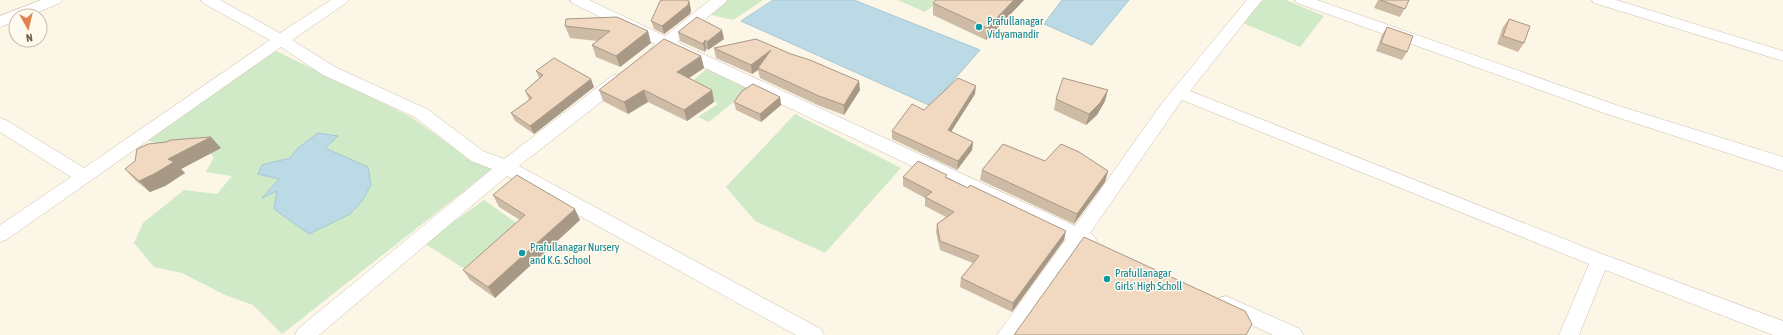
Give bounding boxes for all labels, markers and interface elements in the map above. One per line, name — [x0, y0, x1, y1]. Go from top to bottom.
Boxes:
north arrow — [8, 8, 48, 48]
place label: Prafullanagar Vidyamandir — [987, 15, 1044, 40]
marker: Prafullanagar Vidyamandir — [974, 22, 984, 32]
text: N — [25, 32, 33, 44]
place label: Prafullanagar Nursery and K.G. School — [530, 241, 620, 266]
marker: Prafullanagar Nursery and K.G. School — [517, 248, 527, 258]
place label: Prafullanagar Girls' High Scholl — [1115, 267, 1182, 292]
marker: Prafullanagar Girls' High Scholl — [1102, 274, 1112, 284]

